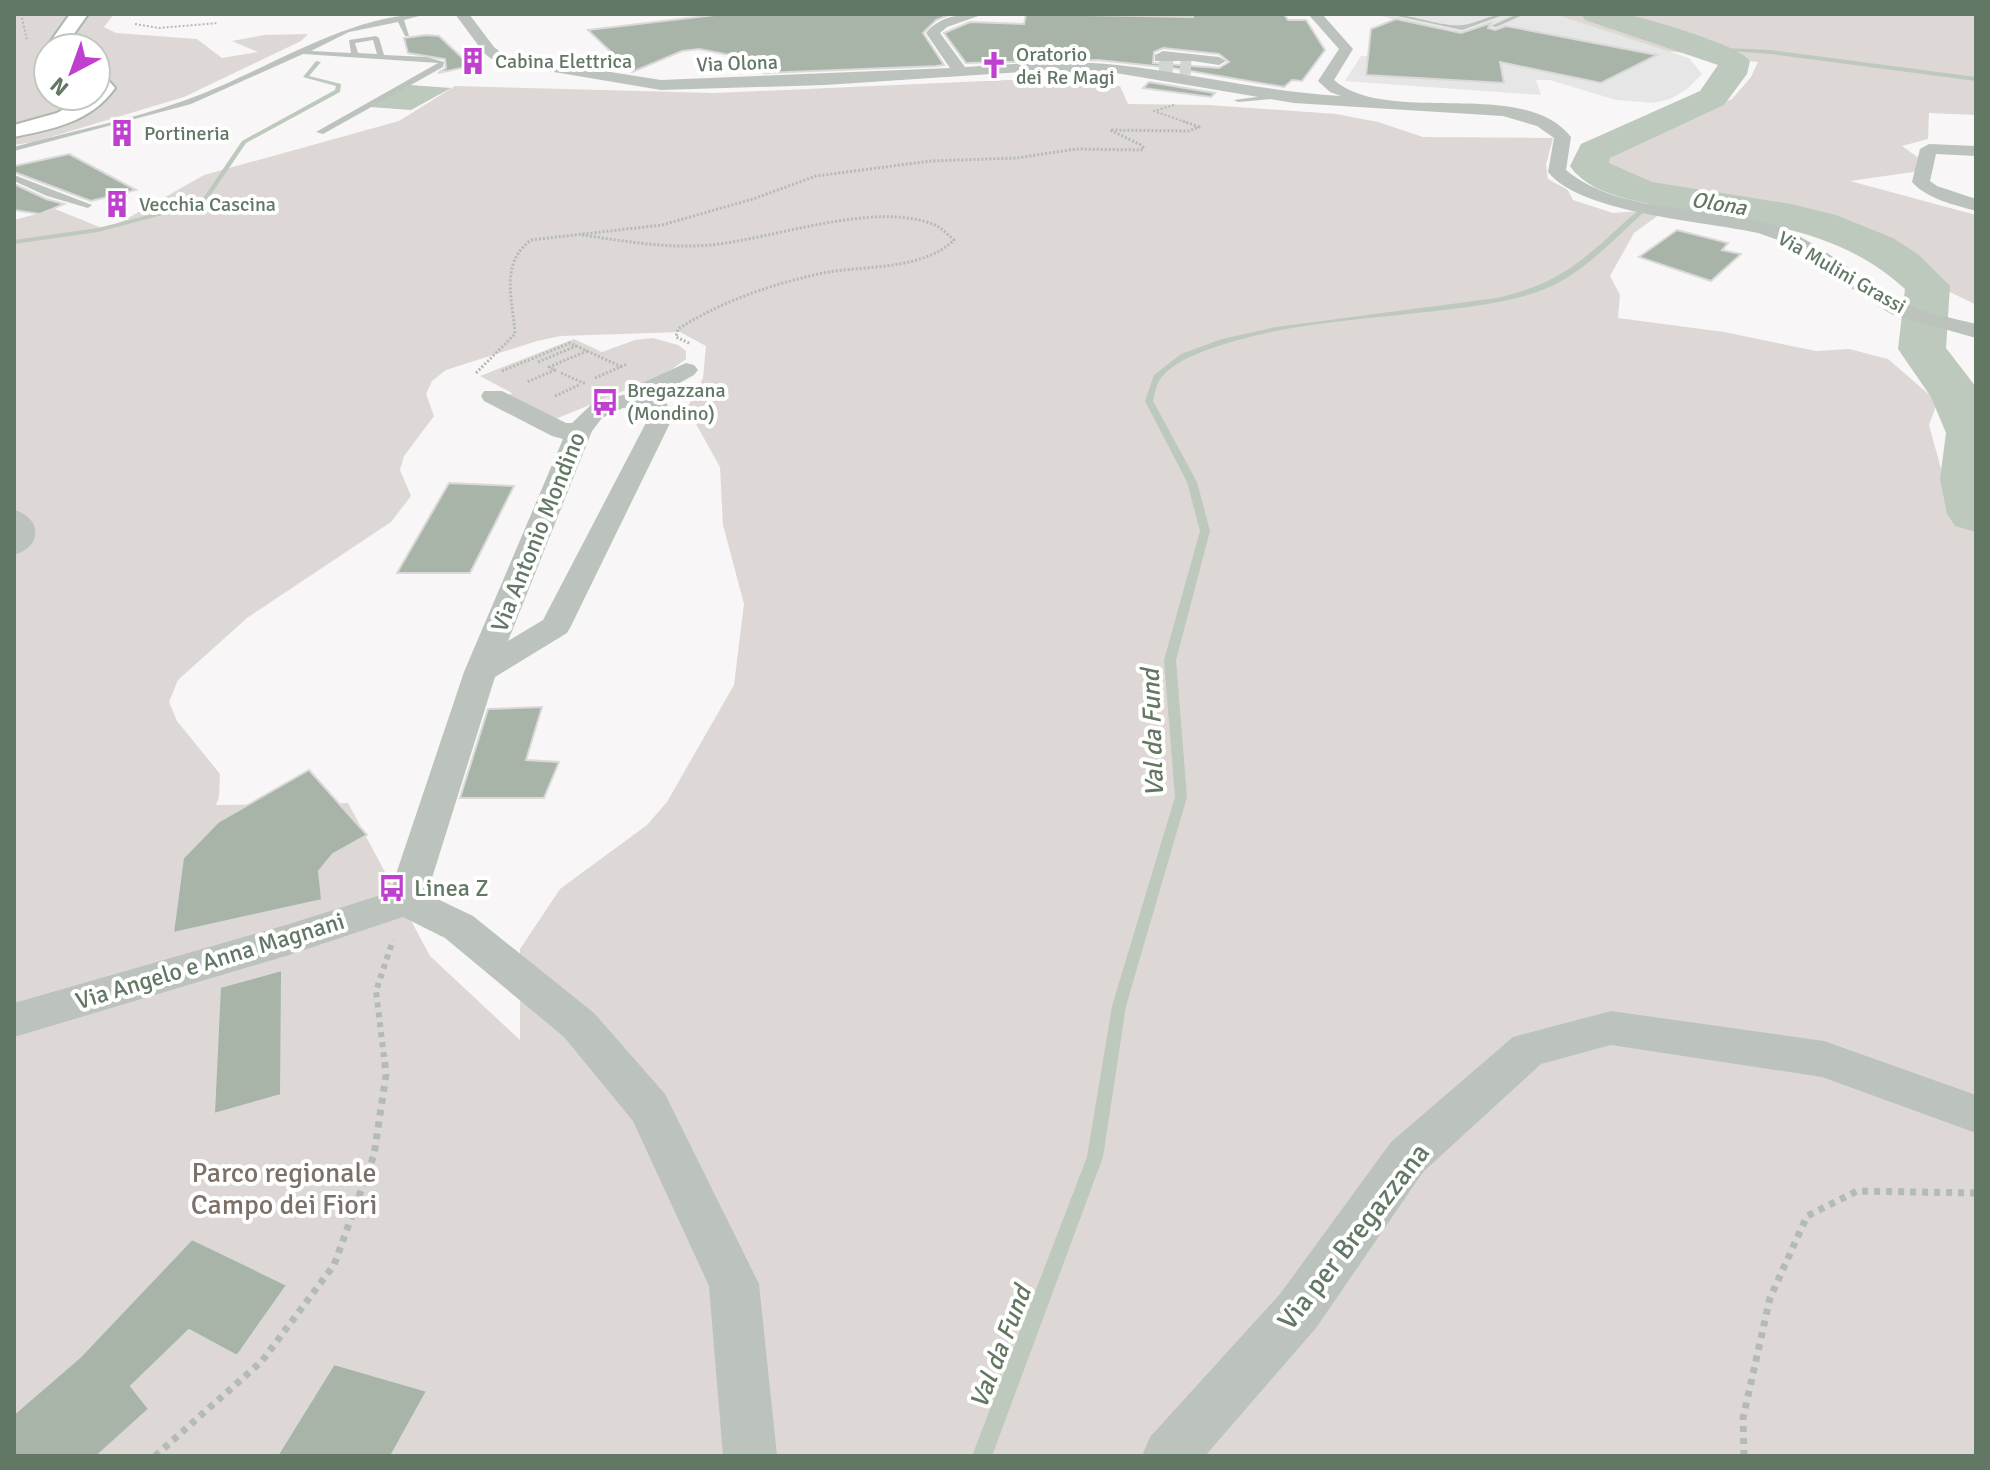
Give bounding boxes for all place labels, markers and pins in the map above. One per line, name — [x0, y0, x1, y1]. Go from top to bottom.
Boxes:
place label: Oratorio dei Re Magi — [1016, 42, 1115, 90]
building icon: Cabina Elettrica — [458, 46, 488, 76]
place label: Cabina Elettrica — [495, 49, 632, 74]
church icon: Oratorio dei Re Magi — [979, 50, 1009, 80]
building icon: Portineria — [107, 118, 137, 148]
place label: Portineria — [144, 121, 230, 146]
building icon: Vecchia Cascina — [102, 189, 132, 219]
place label: Vecchia Cascina — [139, 192, 276, 217]
place label: Bregazzana (Mondino) — [627, 378, 726, 426]
bus stop icon: Bregazzana (Mondino) — [590, 387, 620, 417]
bus stop icon: Linea Z — [377, 873, 407, 903]
place label: Linea Z — [414, 873, 489, 903]

